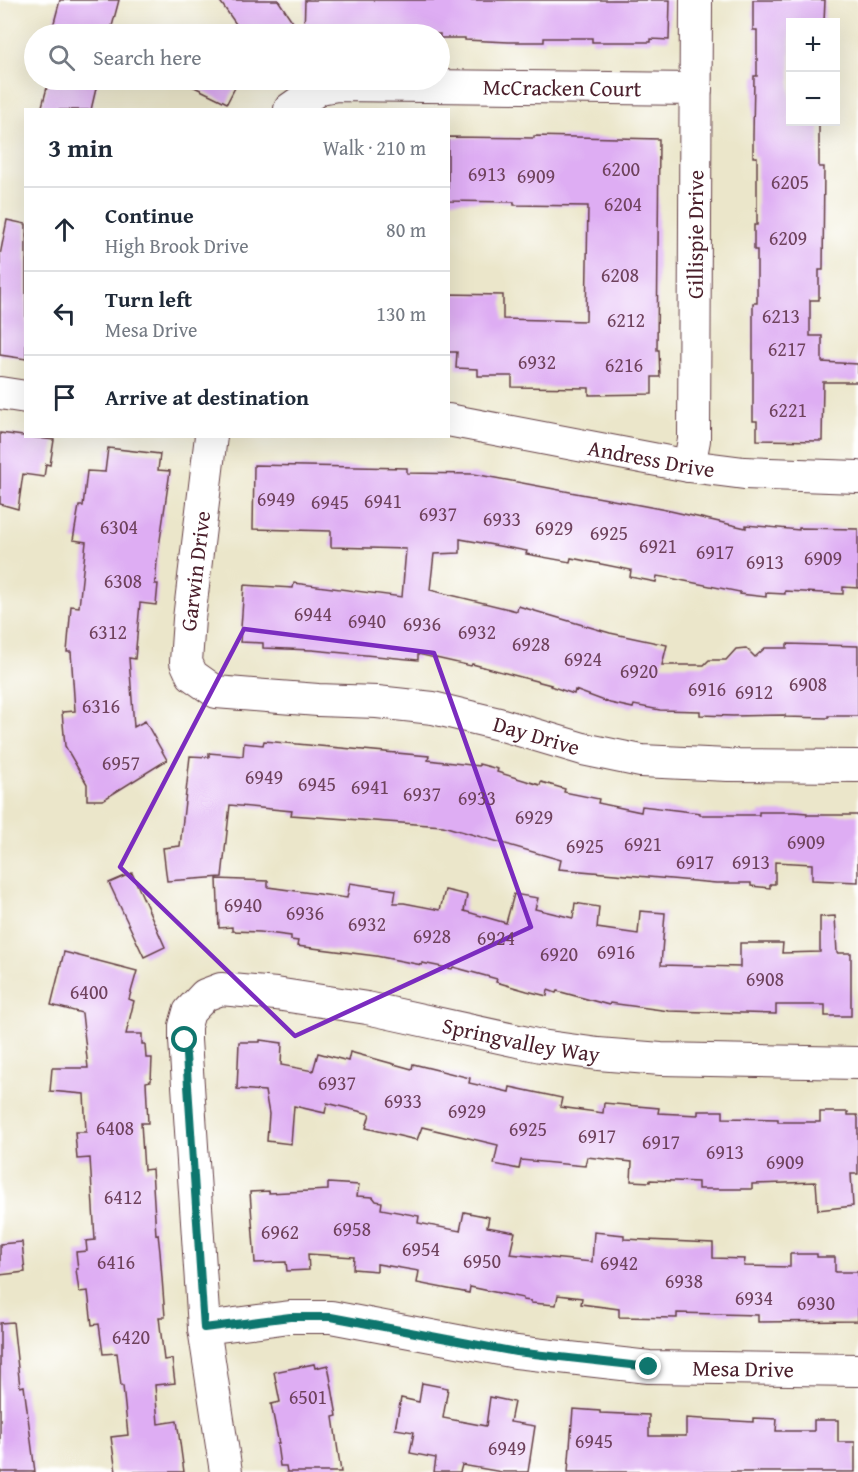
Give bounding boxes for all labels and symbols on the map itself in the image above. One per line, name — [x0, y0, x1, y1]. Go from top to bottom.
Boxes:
street label: McCracken Court — [483, 71, 642, 104]
house number: 6200 — [602, 154, 640, 183]
house number: 6913 — [468, 159, 506, 188]
house number: 6909 — [517, 161, 555, 190]
house number: 6205 — [771, 167, 809, 196]
street label: Gillispie Drive — [679, 170, 711, 299]
house number: 6204 — [604, 189, 642, 218]
house number: 6209 — [769, 223, 807, 252]
house number: 6208 — [601, 260, 639, 289]
house number: 6213 — [762, 301, 800, 330]
house number: 6212 — [607, 305, 645, 334]
house number: 6217 — [768, 334, 806, 363]
house number: 6932 — [518, 347, 556, 376]
house number: 6216 — [605, 350, 643, 379]
house number: 6221 — [769, 395, 807, 424]
street label: Andress Drive — [585, 431, 717, 485]
house number: 6949 — [257, 484, 295, 513]
house number: 6941 — [364, 486, 402, 515]
house number: 6945 — [311, 487, 349, 516]
house number: 6937 — [419, 499, 457, 528]
house number: 6933 — [483, 504, 521, 533]
street label: Garwin Drive — [172, 509, 218, 633]
house number: 6304 — [100, 512, 138, 541]
house number: 6929 — [535, 513, 573, 542]
house number: 6925 — [590, 518, 628, 547]
house number: 6921 — [639, 531, 677, 560]
house number: 6917 — [696, 537, 734, 566]
house number: 6909 — [804, 543, 842, 572]
house number: 6913 — [746, 547, 784, 576]
house number: 6308 — [104, 566, 142, 595]
house number: 6944 — [294, 599, 332, 628]
house number: 6940 — [348, 606, 386, 635]
house number: 6936 — [403, 609, 441, 638]
house number: 6312 — [89, 617, 127, 646]
house number: 6932 — [458, 617, 496, 646]
house number: 6928 — [512, 629, 550, 658]
house number: 6924 — [564, 644, 602, 673]
house number: 6920 — [620, 656, 658, 685]
house number: 6908 — [789, 669, 827, 698]
house number: 6916 — [688, 674, 726, 703]
house number: 6912 — [735, 677, 773, 706]
house number: 6316 — [82, 691, 120, 720]
street label: Day Drive — [489, 707, 584, 763]
house number: 6957 — [102, 748, 140, 777]
house number: 6949 — [245, 762, 283, 791]
house number: 6945 — [298, 769, 336, 798]
house number: 6941 — [351, 772, 389, 801]
house number: 6937 — [403, 779, 441, 808]
house number: 6933 — [458, 783, 496, 812]
house number: 6929 — [515, 802, 553, 831]
house number: 6909 — [787, 827, 825, 856]
house number: 6921 — [624, 829, 662, 858]
house number: 6925 — [566, 831, 604, 860]
house number: 6917 — [676, 847, 714, 876]
house number: 6913 — [732, 847, 770, 876]
house number: 6940 — [224, 890, 262, 919]
house number: 6936 — [286, 898, 324, 927]
house number: 6932 — [348, 909, 386, 938]
house number: 6928 — [413, 921, 451, 950]
house number: 6924 — [477, 923, 515, 952]
house number: 6916 — [597, 937, 635, 966]
house number: 6920 — [540, 939, 578, 968]
house number: 6908 — [746, 964, 784, 993]
house number: 6400 — [70, 977, 108, 1006]
street label: Springvalley Way — [439, 1009, 602, 1070]
route start — [171, 1026, 197, 1052]
house number: 6937 — [318, 1068, 356, 1097]
house number: 6933 — [384, 1086, 422, 1115]
house number: 6929 — [448, 1096, 486, 1125]
house number: 6408 — [96, 1113, 134, 1142]
house number: 6925 — [509, 1114, 547, 1143]
house number: 6917 — [578, 1121, 616, 1150]
house number: 6917 — [642, 1127, 680, 1156]
house number: 6913 — [706, 1137, 744, 1166]
house number: 6909 — [766, 1147, 804, 1176]
house number: 6412 — [104, 1182, 142, 1211]
house number: 6958 — [333, 1214, 371, 1243]
house number: 6962 — [261, 1217, 299, 1246]
house number: 6954 — [402, 1234, 440, 1263]
house number: 6950 — [463, 1246, 501, 1275]
house number: 6416 — [97, 1247, 135, 1276]
house number: 6942 — [600, 1248, 638, 1277]
house number: 6938 — [665, 1266, 703, 1295]
house number: 6934 — [735, 1283, 773, 1312]
house number: 6930 — [797, 1288, 835, 1317]
house number: 6420 — [112, 1322, 150, 1351]
street label: Mesa Drive — [692, 1352, 794, 1385]
route end — [635, 1353, 661, 1379]
house number: 6501 — [289, 1382, 327, 1411]
house number: 6945 — [575, 1426, 613, 1455]
house number: 6949 — [488, 1433, 526, 1462]

